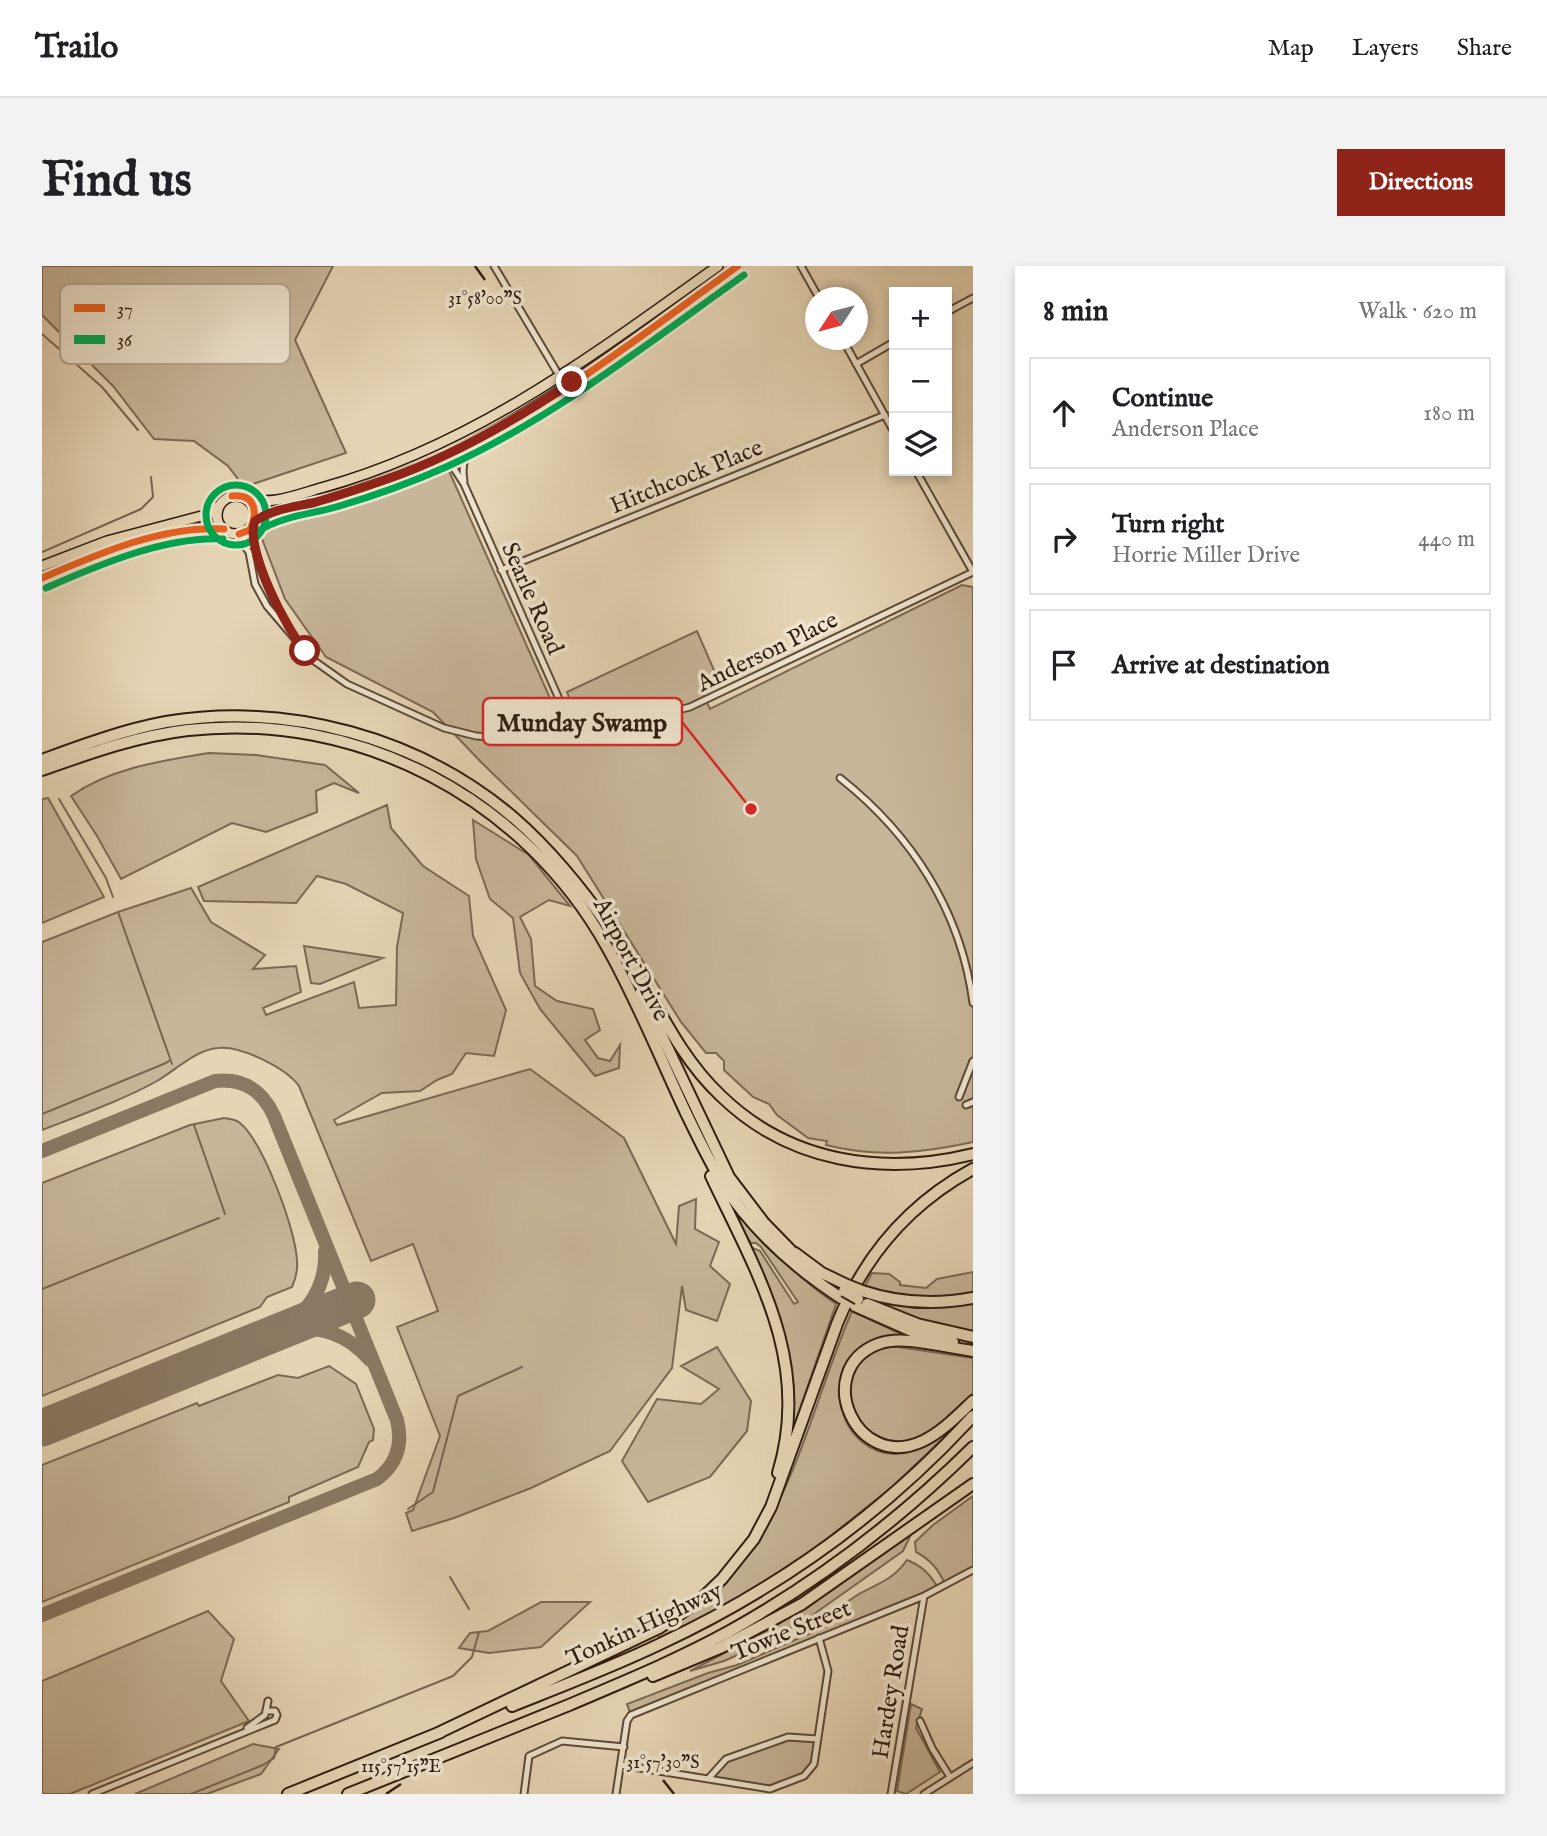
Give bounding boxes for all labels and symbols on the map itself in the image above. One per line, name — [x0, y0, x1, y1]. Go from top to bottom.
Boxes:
legend — [60, 284, 290, 364]
north arrow — [805, 287, 868, 350]
text: 31°58'00"S — [448, 288, 522, 311]
text: 37 — [117, 298, 133, 322]
text: 36 — [117, 329, 133, 353]
route end — [556, 366, 587, 397]
street label: Hitchcock Place — [606, 433, 767, 522]
street label: Searle Road — [493, 538, 570, 660]
street label: Anderson Place — [691, 605, 843, 700]
route start — [289, 635, 320, 666]
callout: Munday Swamp — [483, 698, 682, 745]
text: Munday Swamp — [497, 707, 667, 740]
street label: Airport Drive — [585, 892, 676, 1027]
street label: Tonkin Highway — [562, 1576, 728, 1675]
street label: Towie Street — [727, 1593, 856, 1669]
street label: Hardey Road — [866, 1623, 917, 1761]
text: 31°57'30"S — [627, 1752, 699, 1775]
text: 115°57'15"E — [361, 1756, 441, 1779]

